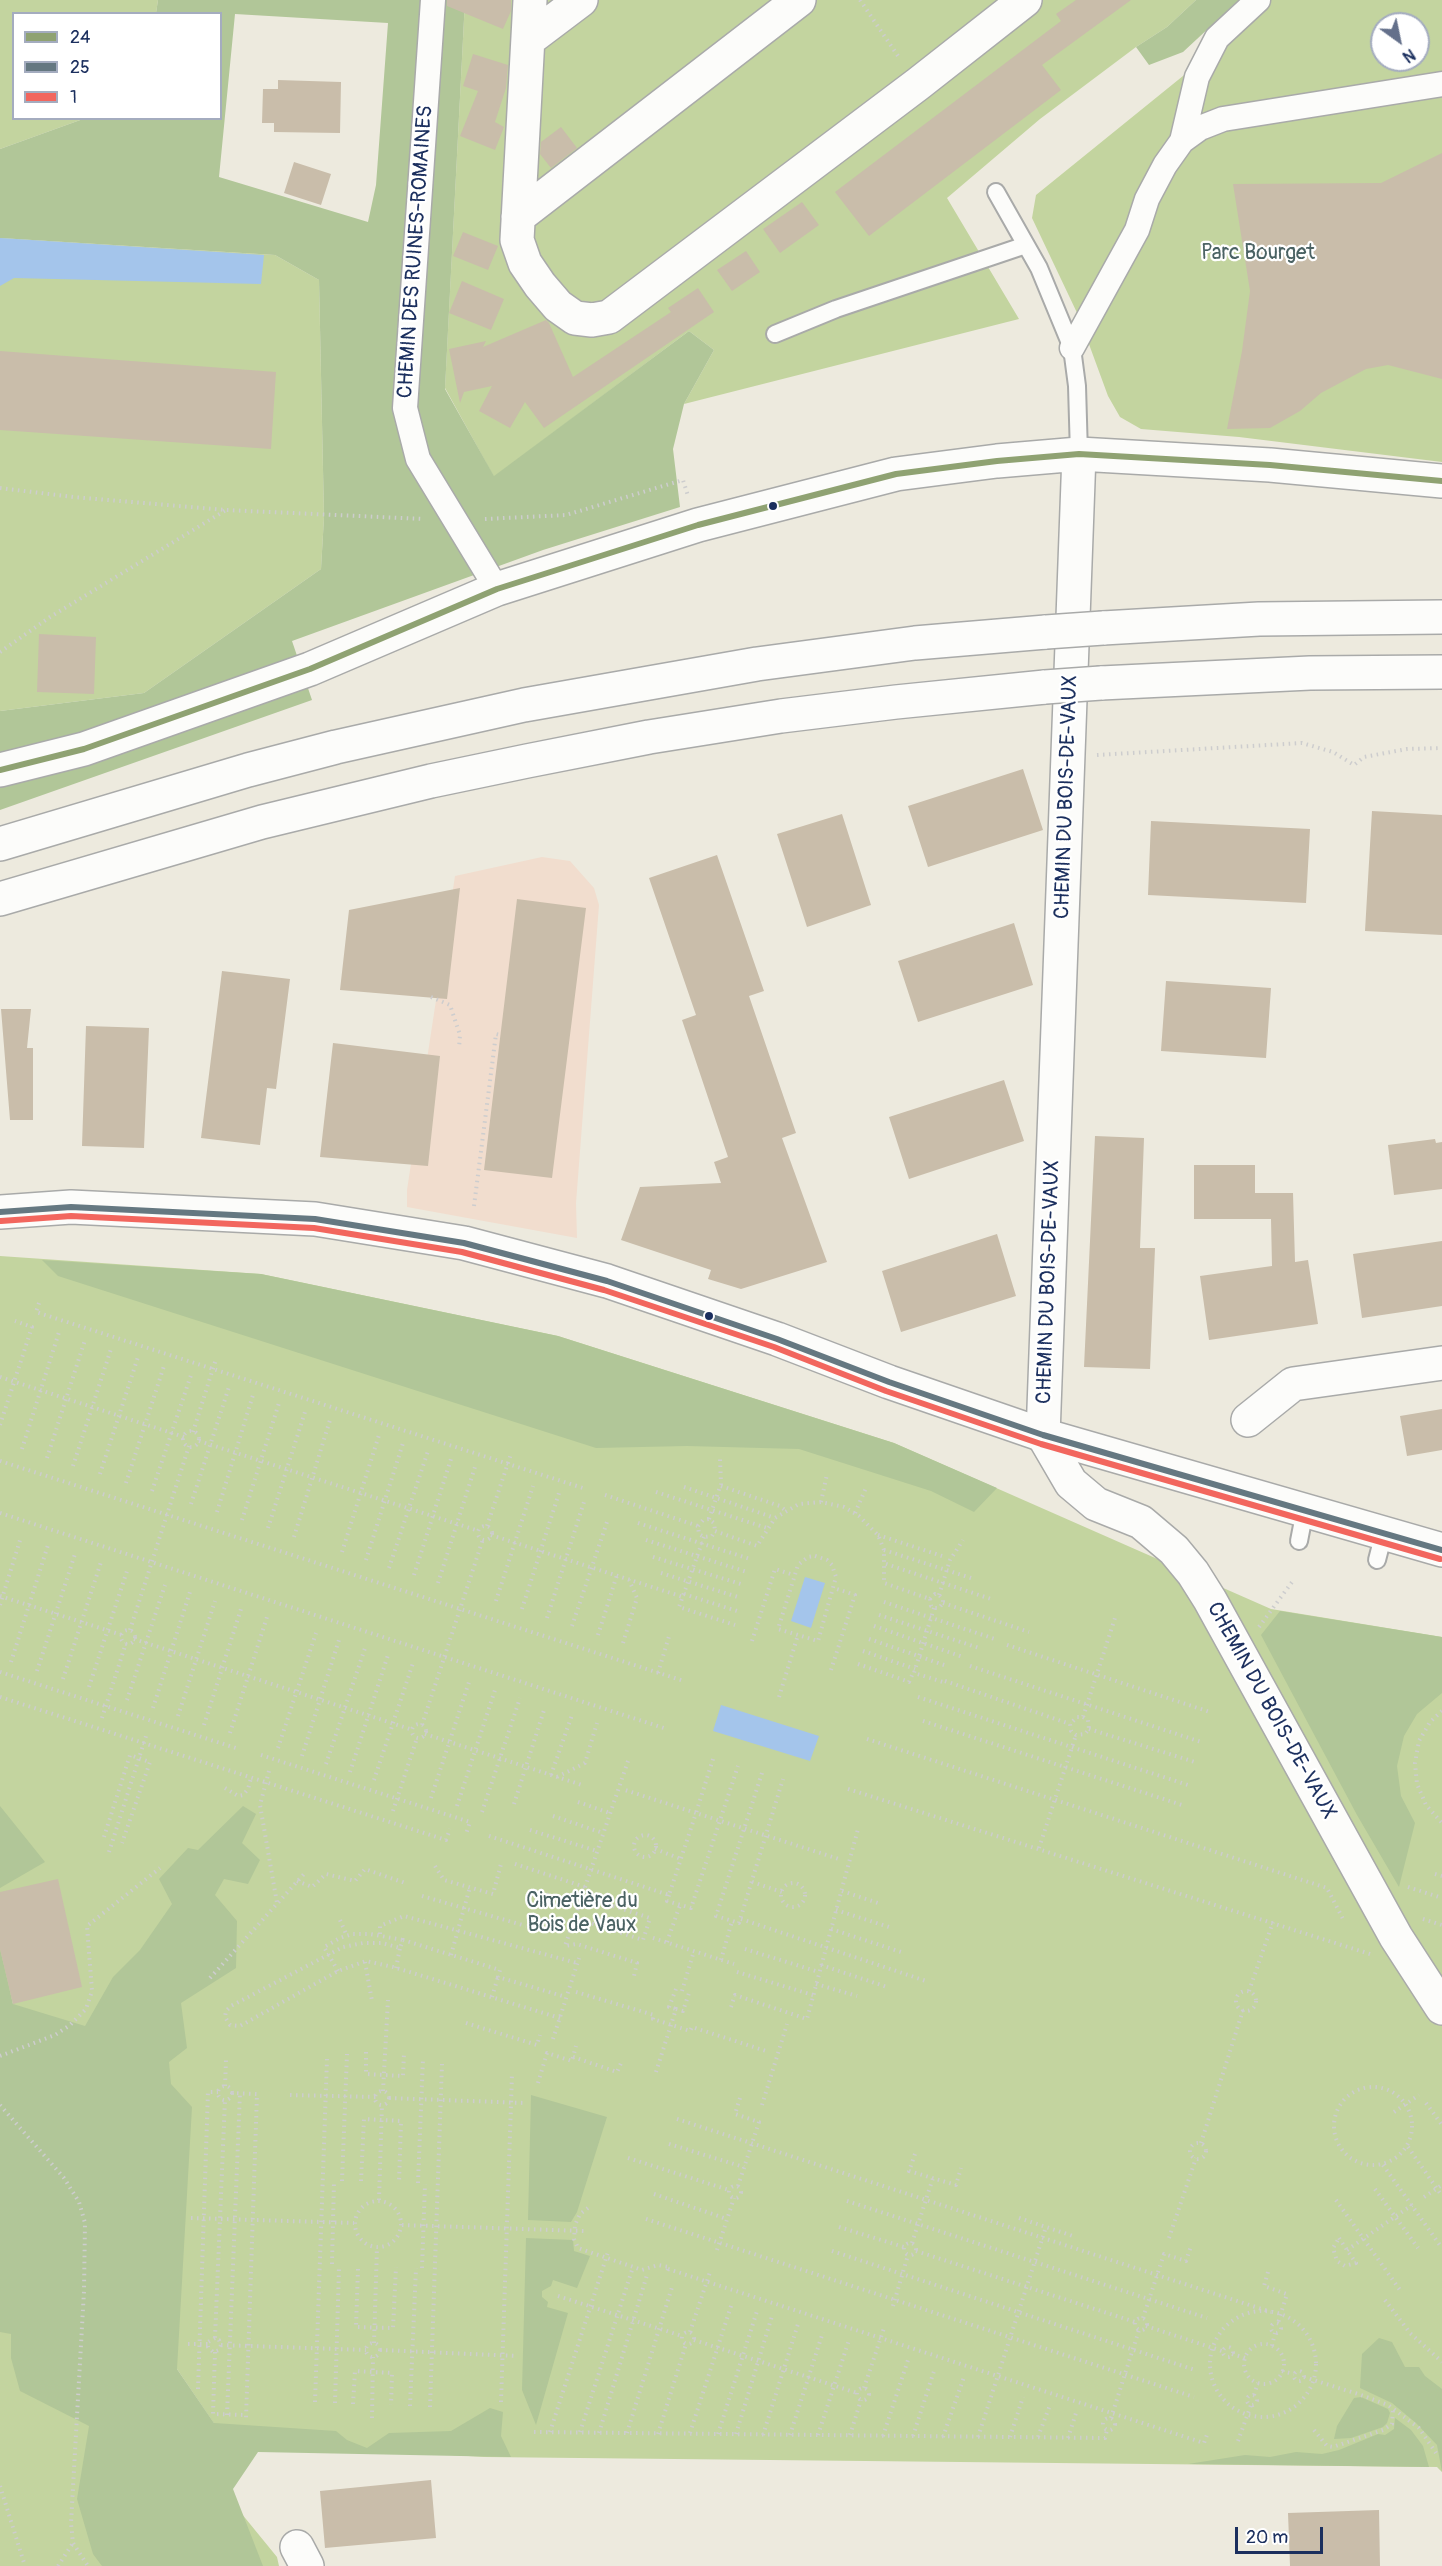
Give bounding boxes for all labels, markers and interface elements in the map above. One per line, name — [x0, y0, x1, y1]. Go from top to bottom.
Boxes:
legend — [12, 12, 222, 120]
north arrow — [1370, 12, 1430, 72]
text: 24 — [70, 26, 91, 49]
text: N — [1399, 44, 1419, 67]
text: 25 — [70, 56, 90, 79]
text: 1 — [70, 86, 77, 109]
street label: CHEMIN DES RUINES-ROMAINES — [393, 105, 439, 399]
park label: Parc Bourget — [1201, 241, 1315, 267]
unlabelled marker — [767, 500, 779, 512]
street label: CHEMIN DU BOIS-DE-VAUX — [1050, 674, 1084, 920]
street label: CHEMIN DU BOIS-DE-VAUX — [1032, 1159, 1066, 1405]
unlabelled marker — [703, 1310, 715, 1322]
street label: CHEMIN DU BOIS-DE-VAUX — [1201, 1598, 1341, 1824]
park label: Cimetière du Bois de Vaux — [526, 1889, 638, 1939]
scale bar — [1238, 2515, 1326, 2553]
text: 20 m — [1246, 2526, 1288, 2549]

